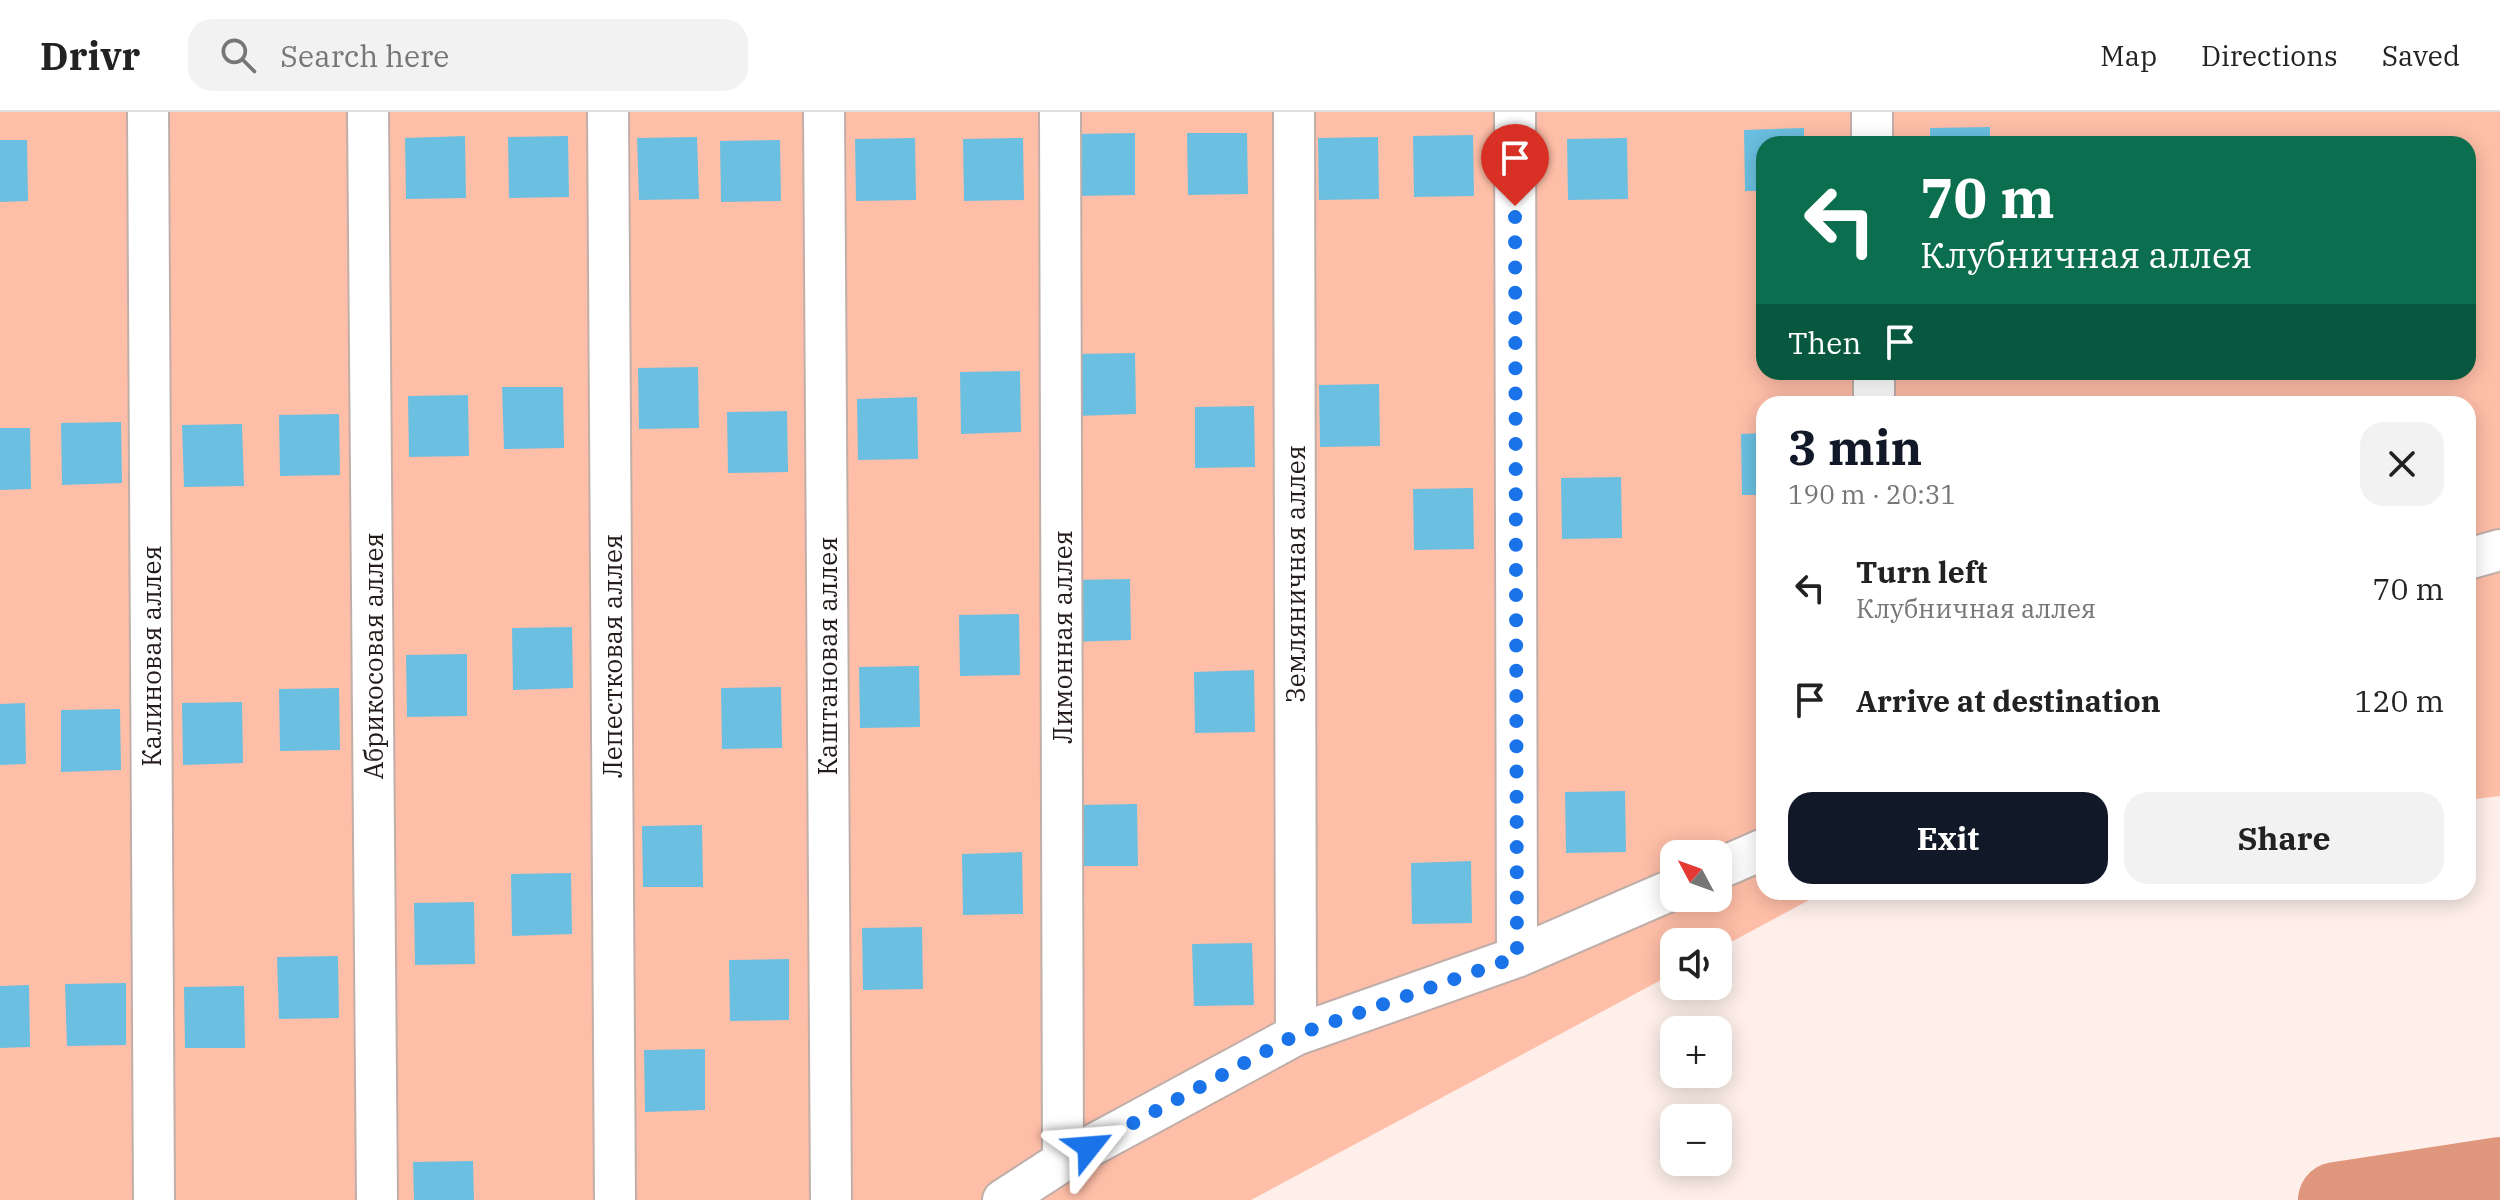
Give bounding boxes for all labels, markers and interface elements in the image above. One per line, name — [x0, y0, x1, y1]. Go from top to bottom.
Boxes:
search box — [188, 19, 748, 91]
text: Drivr — [40, 31, 140, 80]
icon: search — [216, 33, 260, 77]
text: Search here — [280, 36, 449, 75]
text: Map — [2100, 37, 2157, 74]
text: Directions — [2201, 37, 2338, 74]
text: Saved — [2382, 37, 2460, 74]
pin — [1481, 124, 1549, 206]
icon: arrive — [1493, 136, 1537, 180]
text: 70 m — [1920, 161, 2055, 233]
icon: left — [1788, 168, 1892, 272]
text: Клубничная аллея — [1920, 231, 2252, 278]
icon: arrive — [1878, 320, 1922, 364]
text: Then — [1788, 323, 1862, 362]
text: 3 min — [1788, 416, 1922, 478]
button: close — [2360, 422, 2444, 506]
street label: Земляничная аллея — [1278, 445, 1312, 703]
text: 190 m · 20:31 — [1788, 477, 1956, 511]
street label: Лимонная аллея — [1045, 530, 1079, 744]
street label: Абрикосовая аллея — [356, 532, 390, 780]
street label: Лепестковая аллея — [595, 534, 629, 778]
street label: Каштановая аллея — [810, 537, 844, 775]
street label: Калиновая аллея — [134, 545, 168, 767]
text: Turn left — [1856, 552, 1988, 591]
icon: left — [1788, 566, 1832, 610]
text: 70 m — [2372, 569, 2444, 608]
text: Клубничная аллея — [1856, 591, 2096, 625]
icon: arrive — [1788, 678, 1832, 722]
text: Arrive at destination — [1856, 681, 2161, 720]
text: 120 m — [2354, 681, 2444, 720]
button: Exit — [1788, 792, 2108, 884]
button: Share — [2124, 792, 2444, 884]
north arrow — [1660, 840, 1732, 912]
map controls — [1660, 840, 1732, 1176]
button: sound — [1660, 928, 1732, 1000]
button: + — [1660, 1016, 1732, 1088]
button: − — [1660, 1104, 1732, 1176]
position arrow — [1047, 1105, 1131, 1189]

